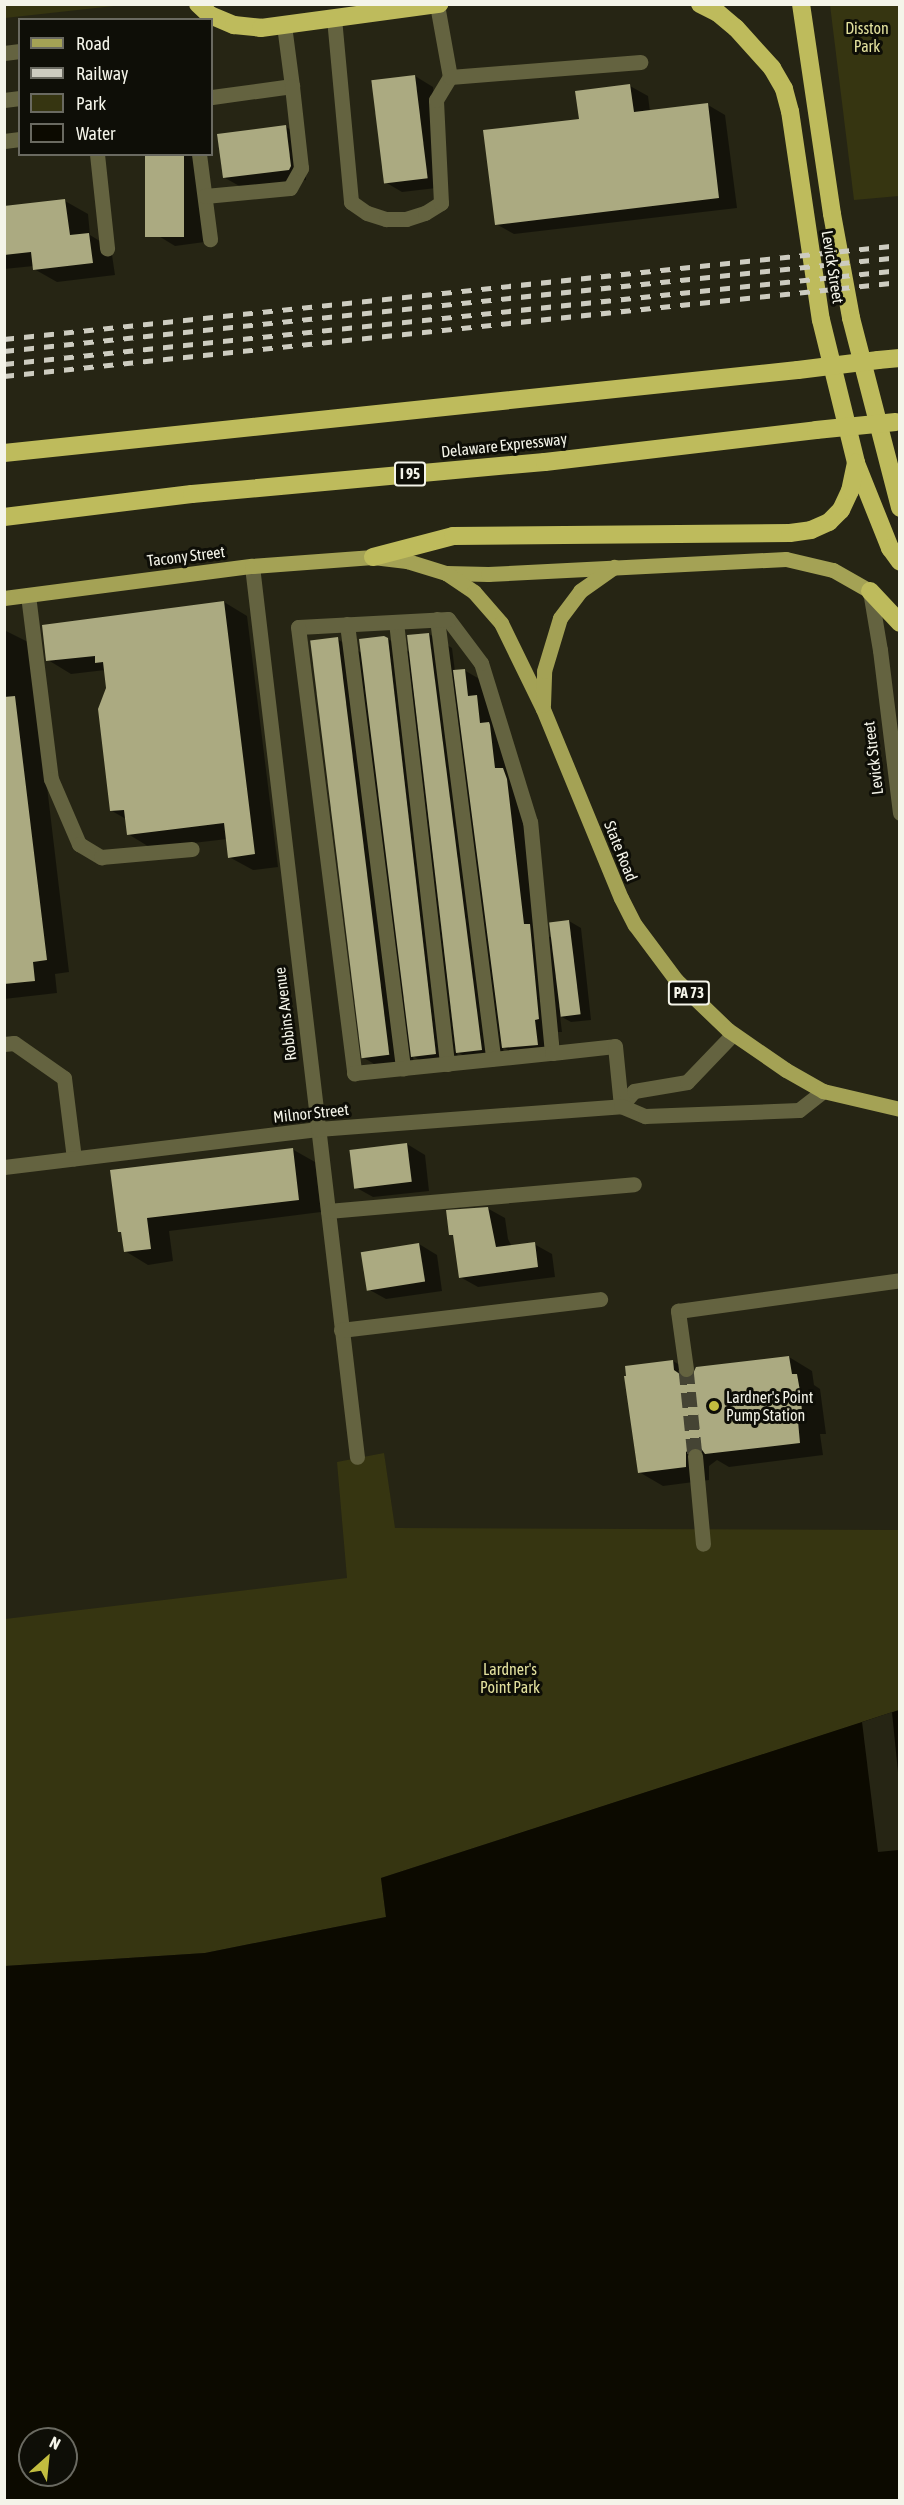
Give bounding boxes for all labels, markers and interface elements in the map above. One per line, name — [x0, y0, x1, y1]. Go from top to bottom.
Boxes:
legend — [18, 18, 213, 156]
park label: Disston Park — [845, 18, 889, 56]
text: Road — [76, 33, 110, 54]
text: Railway — [76, 63, 128, 84]
text: Park — [76, 93, 106, 114]
text: Water — [76, 123, 115, 144]
street label: Levick Street — [818, 229, 848, 305]
street label: Delaware Expressway — [440, 429, 568, 461]
road number: I 95 — [394, 462, 426, 486]
street label: Tacony Street — [146, 542, 226, 570]
street label: Levick Street — [859, 720, 887, 796]
street label: State Road — [600, 818, 642, 884]
street label: Robbins Avenue — [270, 966, 300, 1062]
road number: PA 73 — [666, 981, 712, 1005]
street label: Milnor Street — [272, 1099, 350, 1127]
place label: Lardner's Point Pump Station — [726, 1387, 813, 1425]
marker: Lardner's Point Pump Station — [707, 1399, 721, 1413]
park label: Lardner's Point Park — [480, 1659, 540, 1697]
north arrow — [18, 2427, 78, 2487]
text: N — [47, 2433, 64, 2453]

